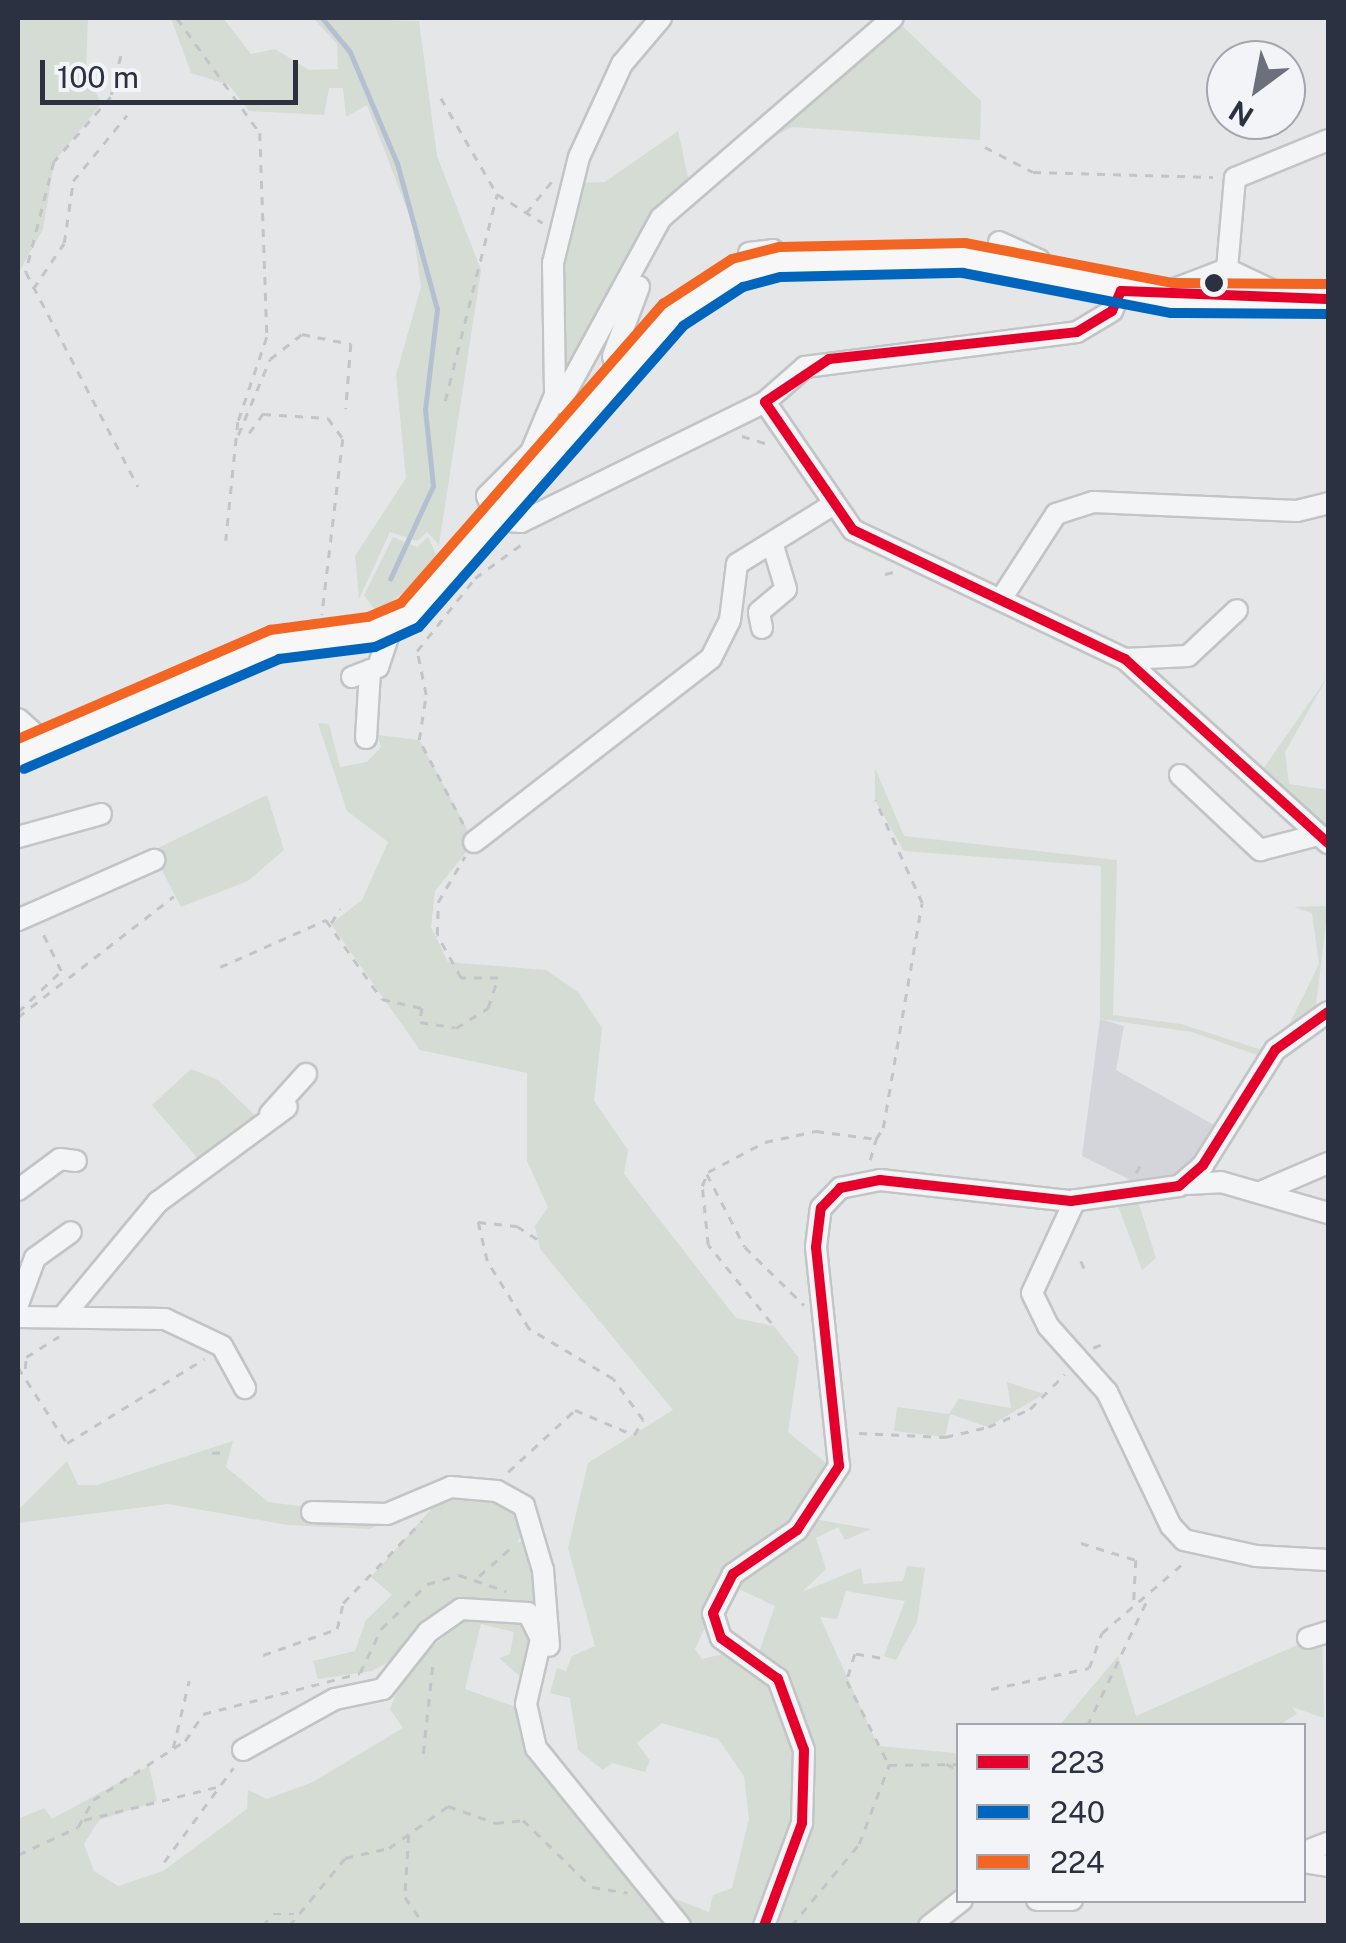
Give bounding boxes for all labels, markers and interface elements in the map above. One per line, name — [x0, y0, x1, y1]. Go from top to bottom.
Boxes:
scale bar — [45, 40, 302, 102]
north arrow — [1206, 40, 1306, 140]
text: 100 m — [57, 59, 139, 95]
text: N — [1223, 94, 1259, 134]
unlabelled marker — [1204, 273, 1224, 293]
legend — [956, 1723, 1306, 1903]
text: 223 — [1050, 1744, 1105, 1780]
text: 240 — [1050, 1794, 1105, 1830]
text: 224 — [1050, 1844, 1105, 1880]

